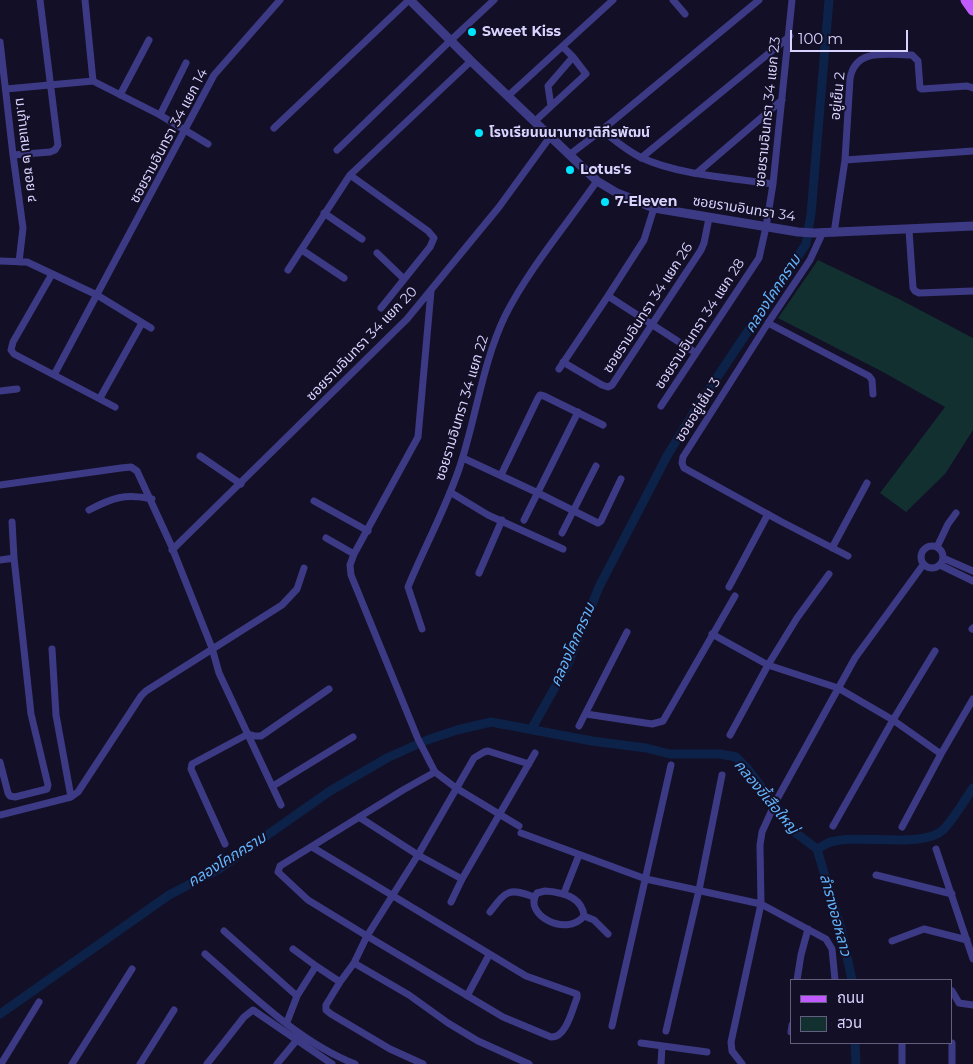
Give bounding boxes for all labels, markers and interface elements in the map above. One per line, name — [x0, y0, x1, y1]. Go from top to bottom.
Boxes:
scale bar — [793, 20, 910, 52]
place label: Sweet Kiss — [482, 24, 561, 40]
marker: Sweet Kiss — [466, 26, 478, 38]
text: 100 m — [798, 29, 843, 48]
street label: ซอยรามอินทรา 34 แยก 23 — [752, 36, 784, 188]
street label: ซอยรามอินทรา 34 แยก 14 — [126, 66, 212, 206]
street label: อยู่เย็น 2 — [827, 71, 849, 121]
street label: ม.เก้าแสน ๒ ซอย ๔ — [11, 97, 41, 203]
place label: โรงเรียนนนานาชาติกีรพัฒน์ — [489, 125, 650, 141]
marker: โรงเรียนนนานาชาติกีรพัฒน์ — [473, 127, 485, 139]
place label: Lotus's — [580, 162, 631, 178]
marker: Lotus's — [564, 164, 576, 176]
street label: ซอยรามอินทรา 34 — [691, 193, 797, 225]
place label: 7-Eleven — [615, 194, 677, 210]
marker: 7-Eleven — [599, 196, 611, 208]
street label: ซอยรามอินทรา 34 แยก 26 — [600, 240, 696, 376]
water label: คลองโคกคราม — [741, 252, 805, 336]
street label: ซอยรามอินทรา 34 แยก 28 — [652, 256, 748, 392]
street label: ซอยรามอินทรา 34 แยก 20 — [303, 283, 421, 405]
street label: ซอยรามอินทรา 34 แยก 22 — [432, 333, 492, 483]
street label: ซอยอยู่เย็น 3 — [672, 375, 724, 445]
water label: คลองโคกคราม — [547, 601, 599, 689]
water label: คลองขี้เสือใหญ่ — [730, 756, 802, 838]
water label: คลองโคกคราม — [185, 829, 269, 891]
water label: ลำรางออหลาว — [815, 872, 855, 958]
legend — [790, 979, 953, 1044]
text: ถนน — [837, 988, 864, 1007]
text: สวน — [837, 1013, 862, 1032]

